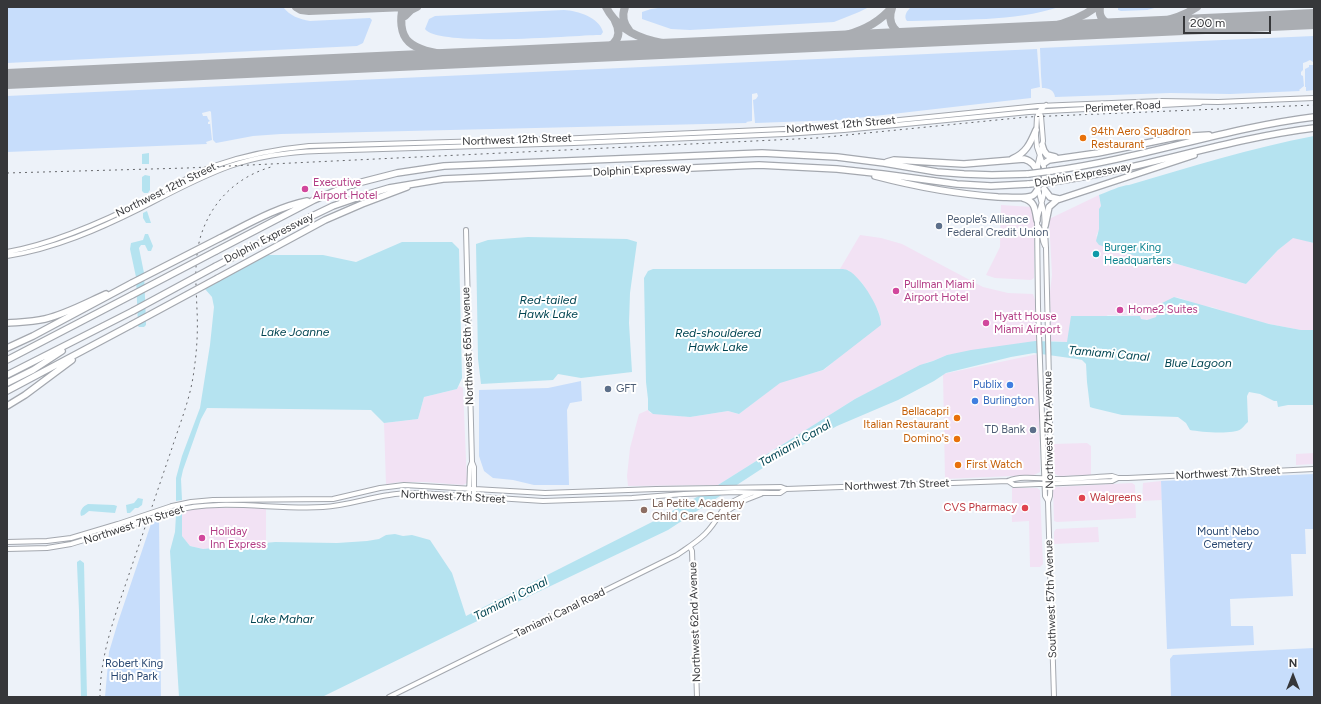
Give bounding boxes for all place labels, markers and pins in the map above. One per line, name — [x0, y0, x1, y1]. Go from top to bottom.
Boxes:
place label: 94th Aero Squadron Restaurant — [1091, 125, 1191, 151]
marker: 94th Aero Squadron Restaurant — [1078, 133, 1088, 143]
place label: Executive Airport Hotel — [313, 176, 377, 202]
marker: Executive Airport Hotel — [300, 184, 310, 194]
place label: People’s Alliance Federal Credit Union — [947, 213, 1048, 239]
marker: People’s Alliance Federal Credit Union — [934, 221, 944, 231]
place label: Burger King Headquarters — [1104, 241, 1171, 267]
marker: Burger King Headquarters — [1091, 249, 1101, 259]
place label: Pullman Miami Airport Hotel — [904, 278, 975, 304]
marker: Pullman Miami Airport Hotel — [891, 286, 901, 296]
place label: Home2 Suites — [1128, 303, 1198, 317]
marker: Home2 Suites — [1115, 305, 1125, 315]
place label: Hyatt House Miami Airport — [994, 310, 1061, 336]
marker: Hyatt House Miami Airport — [981, 318, 991, 328]
place label: Publix — [973, 378, 1002, 392]
marker: Publix — [1005, 380, 1015, 390]
place label: GFT — [616, 382, 636, 396]
marker: GFT — [603, 384, 613, 394]
place label: Burlington — [983, 394, 1034, 408]
marker: Burlington — [970, 396, 980, 406]
place label: Bellacapri Italian Restaurant — [863, 405, 949, 431]
marker: Bellacapri Italian Restaurant — [952, 413, 962, 423]
place label: TD Bank — [985, 423, 1025, 437]
marker: TD Bank — [1028, 425, 1038, 435]
place label: Domino's — [903, 432, 949, 446]
marker: Domino's — [952, 434, 962, 444]
place label: First Watch — [966, 458, 1022, 472]
marker: First Watch — [953, 460, 963, 470]
place label: Walgreens — [1090, 491, 1142, 505]
marker: Walgreens — [1077, 493, 1087, 503]
place label: La Petite Academy Child Care Center — [652, 497, 744, 523]
place label: CVS Pharmacy — [944, 501, 1017, 515]
marker: CVS Pharmacy — [1020, 503, 1030, 513]
marker: La Petite Academy Child Care Center — [639, 505, 649, 515]
place label: Holiday Inn Express — [210, 525, 266, 551]
marker: Holiday Inn Express — [197, 533, 207, 543]

